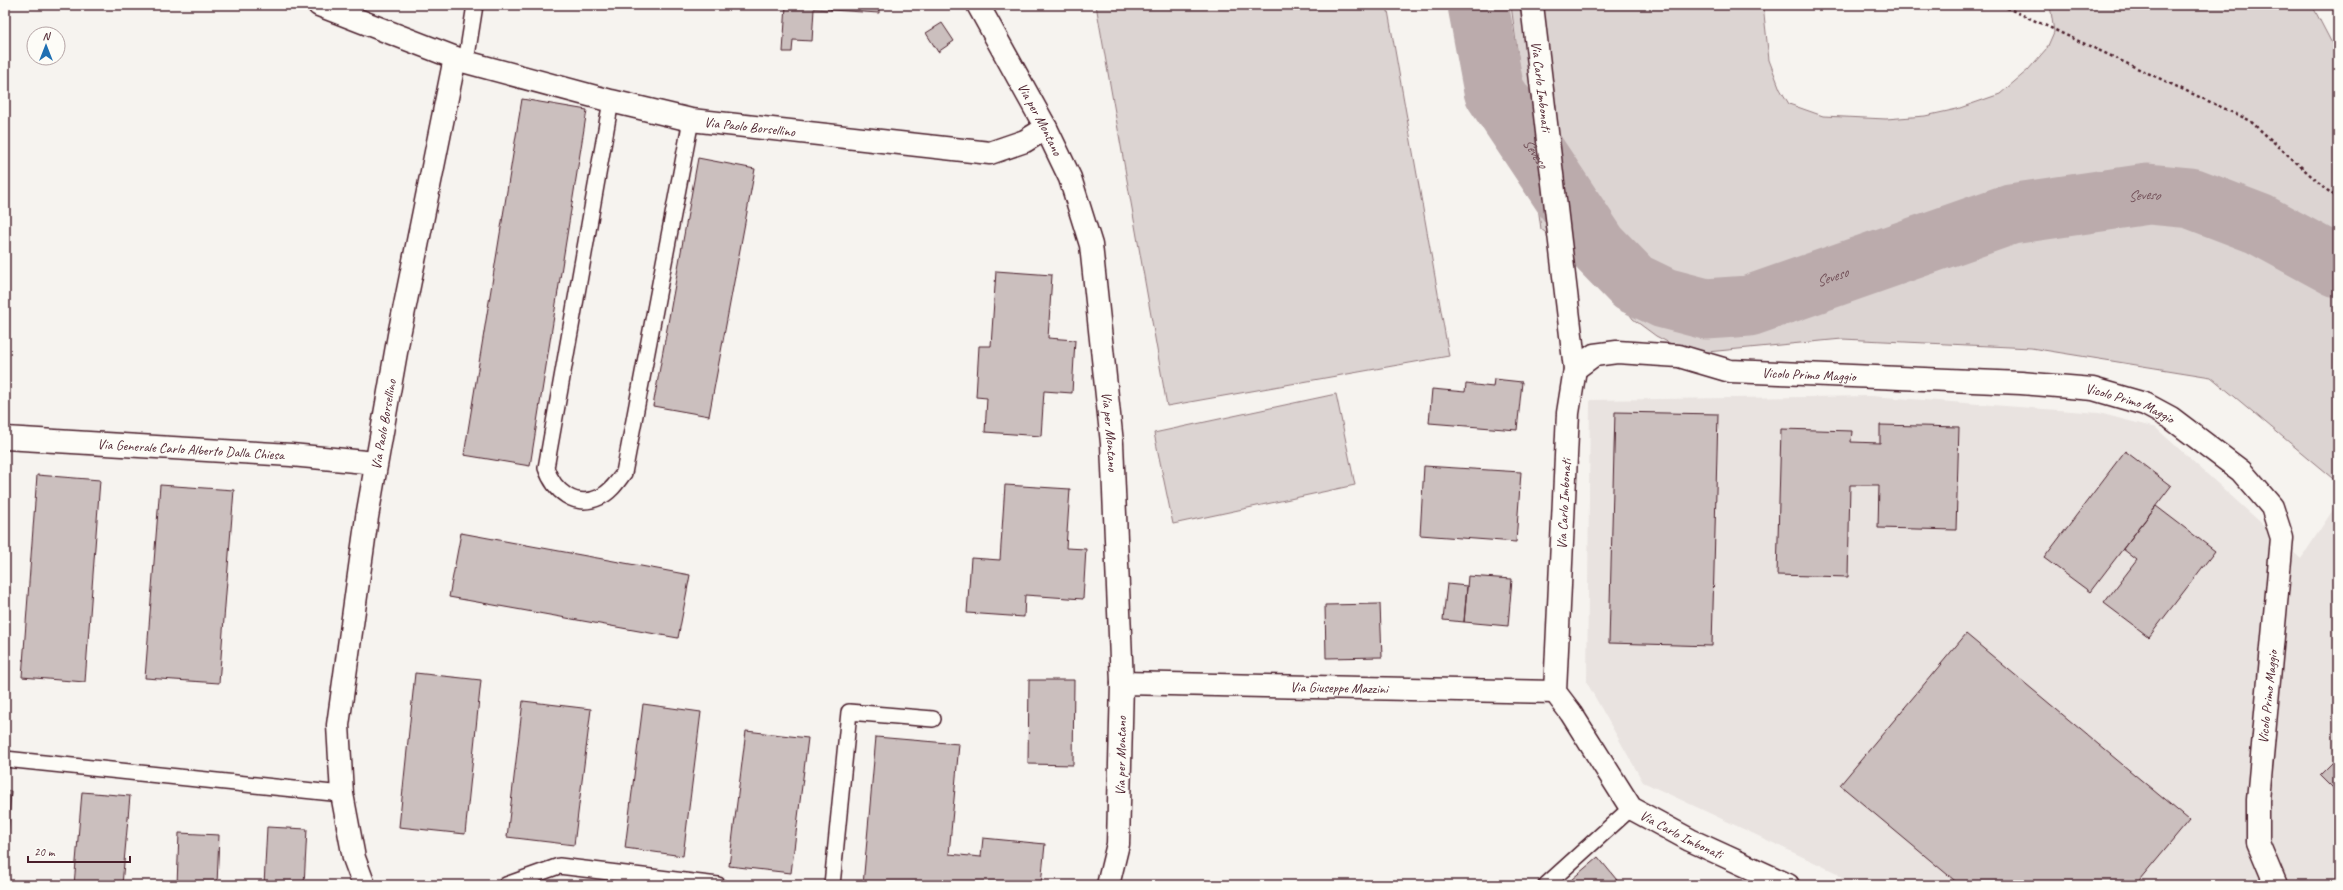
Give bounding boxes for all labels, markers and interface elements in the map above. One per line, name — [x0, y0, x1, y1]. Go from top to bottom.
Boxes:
north arrow — [26, 26, 66, 66]
text: N — [43, 29, 52, 43]
street label: Via Carlo Imbonati — [1528, 40, 1556, 135]
street label: Via per Montano — [1014, 80, 1067, 159]
street label: Via Paolo Borsellino — [703, 113, 797, 140]
water label: Seveso — [1519, 134, 1553, 173]
water label: Seveso — [2126, 184, 2162, 206]
water label: Seveso — [1814, 262, 1852, 291]
street label: Vicolo Primo Maggio — [1762, 364, 1858, 385]
street label: Via Paolo Borsellino — [367, 377, 400, 471]
street label: Vicolo Primo Maggio — [2085, 380, 2180, 428]
street label: Via per Montano — [1098, 391, 1122, 473]
street label: Via Generale Carlo Alberto Dalla Chiesa — [97, 435, 286, 463]
street label: Via Carlo Imbonati — [1553, 456, 1575, 550]
street label: Vicolo Primo Maggio — [2255, 647, 2282, 744]
street label: Via Giuseppe Mazzini — [1290, 678, 1390, 697]
street label: Via per Montano — [1112, 715, 1130, 796]
street label: Via Carlo Imbonati — [1637, 806, 1728, 863]
scale bar — [28, 838, 130, 864]
text: 20 m — [34, 844, 56, 860]

